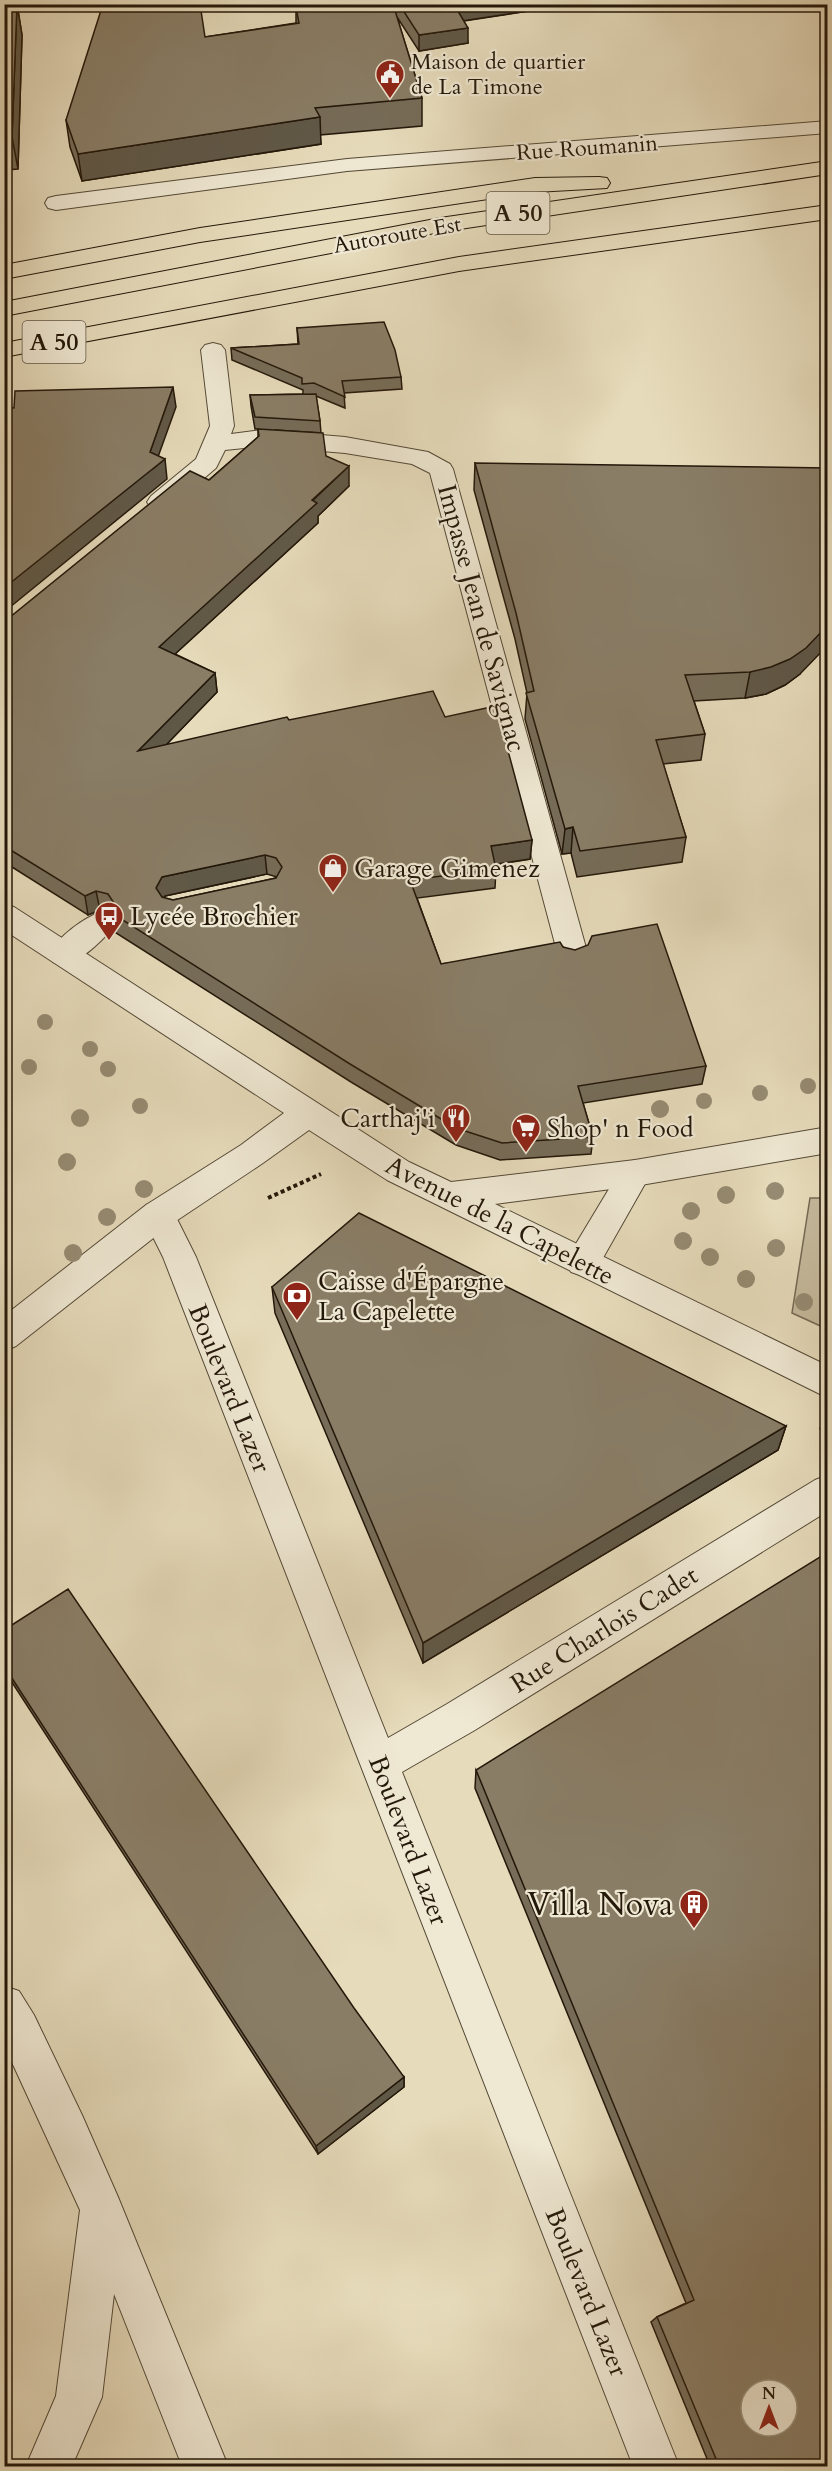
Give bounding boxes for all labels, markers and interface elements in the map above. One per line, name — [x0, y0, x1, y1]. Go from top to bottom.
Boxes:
place label: Maison de quartier de La Timone — [411, 47, 586, 102]
public building icon: Maison de quartier de La Timone — [374, 58, 406, 100]
street label: Rue Roumanin — [515, 128, 659, 168]
road number: A 50 — [486, 192, 550, 234]
street label: Autoroute Est — [331, 209, 463, 261]
road number: A 50 — [22, 321, 86, 363]
street label: Impasse Jean de Savignac — [429, 481, 534, 756]
place label: Garage Gimenez — [354, 851, 540, 886]
shop icon: Garage Gimenez — [317, 852, 349, 894]
place label: Lycée Brochier — [130, 899, 298, 934]
bus stop icon: Lycée Brochier — [93, 900, 125, 942]
place label: Carthaj'i — [340, 1101, 435, 1136]
restaurant icon: Carthaj'i — [440, 1102, 472, 1144]
place label: Shop' n Food — [547, 1111, 694, 1146]
supermarket icon: Shop' n Food — [510, 1112, 542, 1154]
street label: Avenue de la Capelette — [379, 1148, 620, 1293]
place label: Caisse d'Épargne La Capelette — [318, 1264, 504, 1329]
bank icon: Caisse d'Épargne La Capelette — [281, 1280, 313, 1322]
street label: Boulevard Lazer — [180, 1299, 279, 1478]
street label: Rue Charlois Cadet — [504, 1558, 705, 1701]
street label: Boulevard Lazer — [360, 1750, 457, 1930]
place label: Villa Nova — [527, 1883, 673, 1927]
building icon: Villa Nova — [678, 1888, 710, 1930]
street label: Boulevard Lazer — [537, 2203, 636, 2382]
north arrow — [739, 2378, 799, 2438]
text: N — [762, 2383, 776, 2405]

